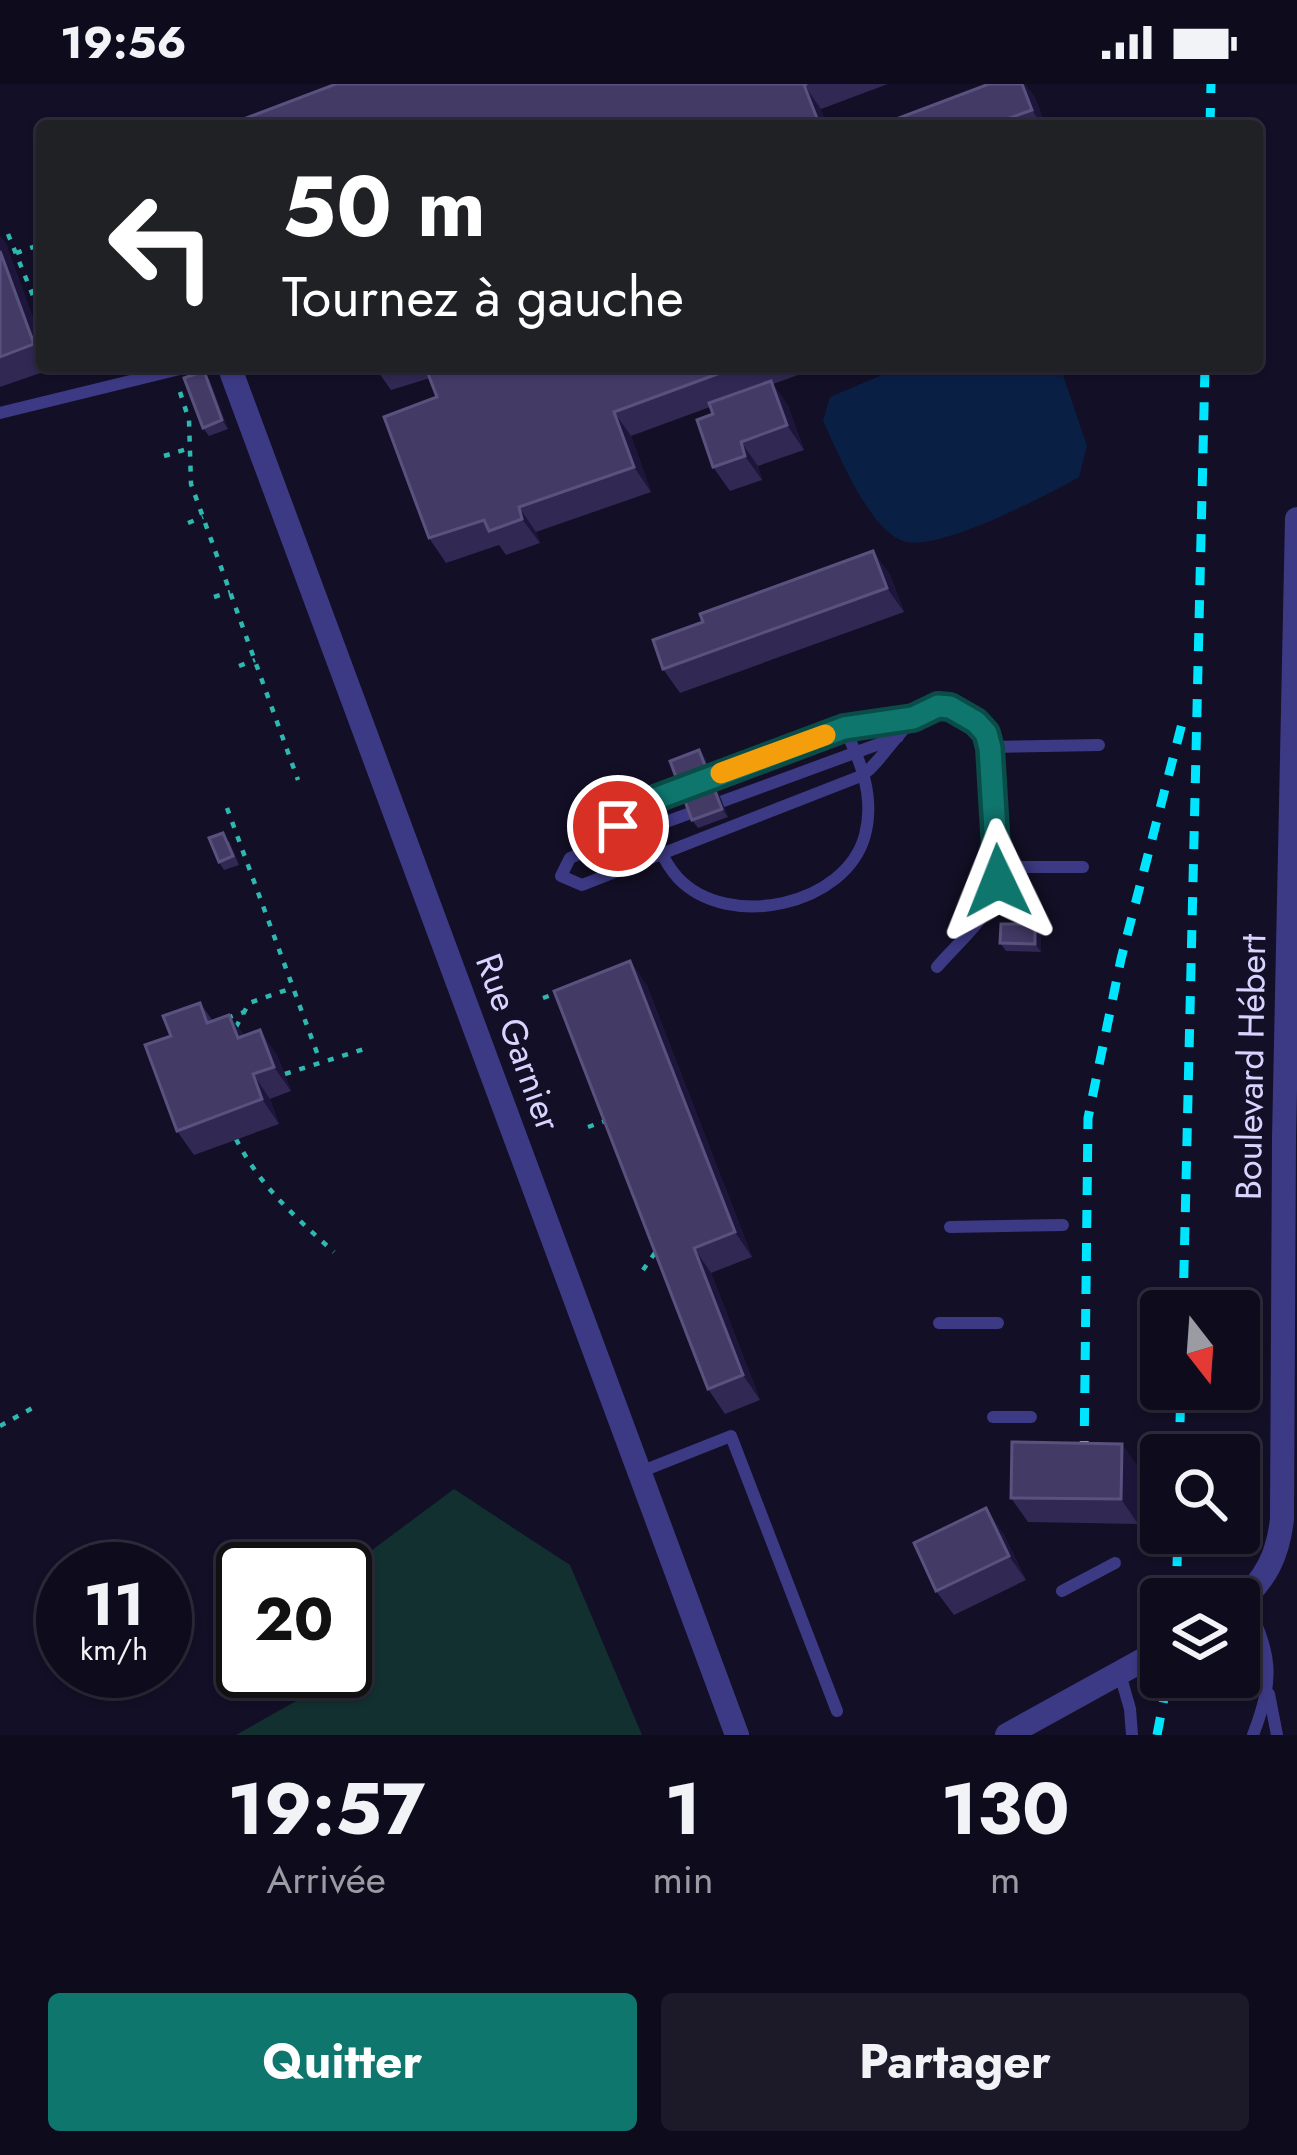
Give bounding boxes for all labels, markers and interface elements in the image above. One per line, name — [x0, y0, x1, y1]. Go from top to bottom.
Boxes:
text: 19:56 — [60, 10, 187, 75]
text: 50 m — [282, 146, 486, 268]
icon: left — [84, 168, 240, 324]
text: Tournez à gauche — [282, 258, 684, 336]
pin — [567, 775, 669, 877]
icon: arrive — [585, 793, 651, 859]
position arrow — [935, 818, 1061, 944]
street label: Boulevard Hébert — [1222, 933, 1278, 1200]
street label: Rue Garnier — [463, 946, 575, 1138]
north arrow — [1140, 1290, 1260, 1410]
map controls — [1140, 1290, 1260, 1698]
button: search — [1140, 1434, 1260, 1554]
speed limit sign: 20 — [216, 1542, 372, 1698]
text: 11 — [83, 1561, 145, 1648]
button: layers — [1140, 1578, 1260, 1698]
text: km/h — [80, 1628, 148, 1671]
text: 19:57 — [227, 1757, 425, 1861]
text: 1 — [665, 1757, 701, 1861]
text: 130 — [941, 1757, 1070, 1861]
text: Arrivée — [267, 1851, 386, 1908]
text: min — [652, 1851, 713, 1908]
text: m — [990, 1851, 1020, 1908]
button: Quitter — [48, 1993, 637, 2131]
button: Partager — [661, 1993, 1249, 2131]

